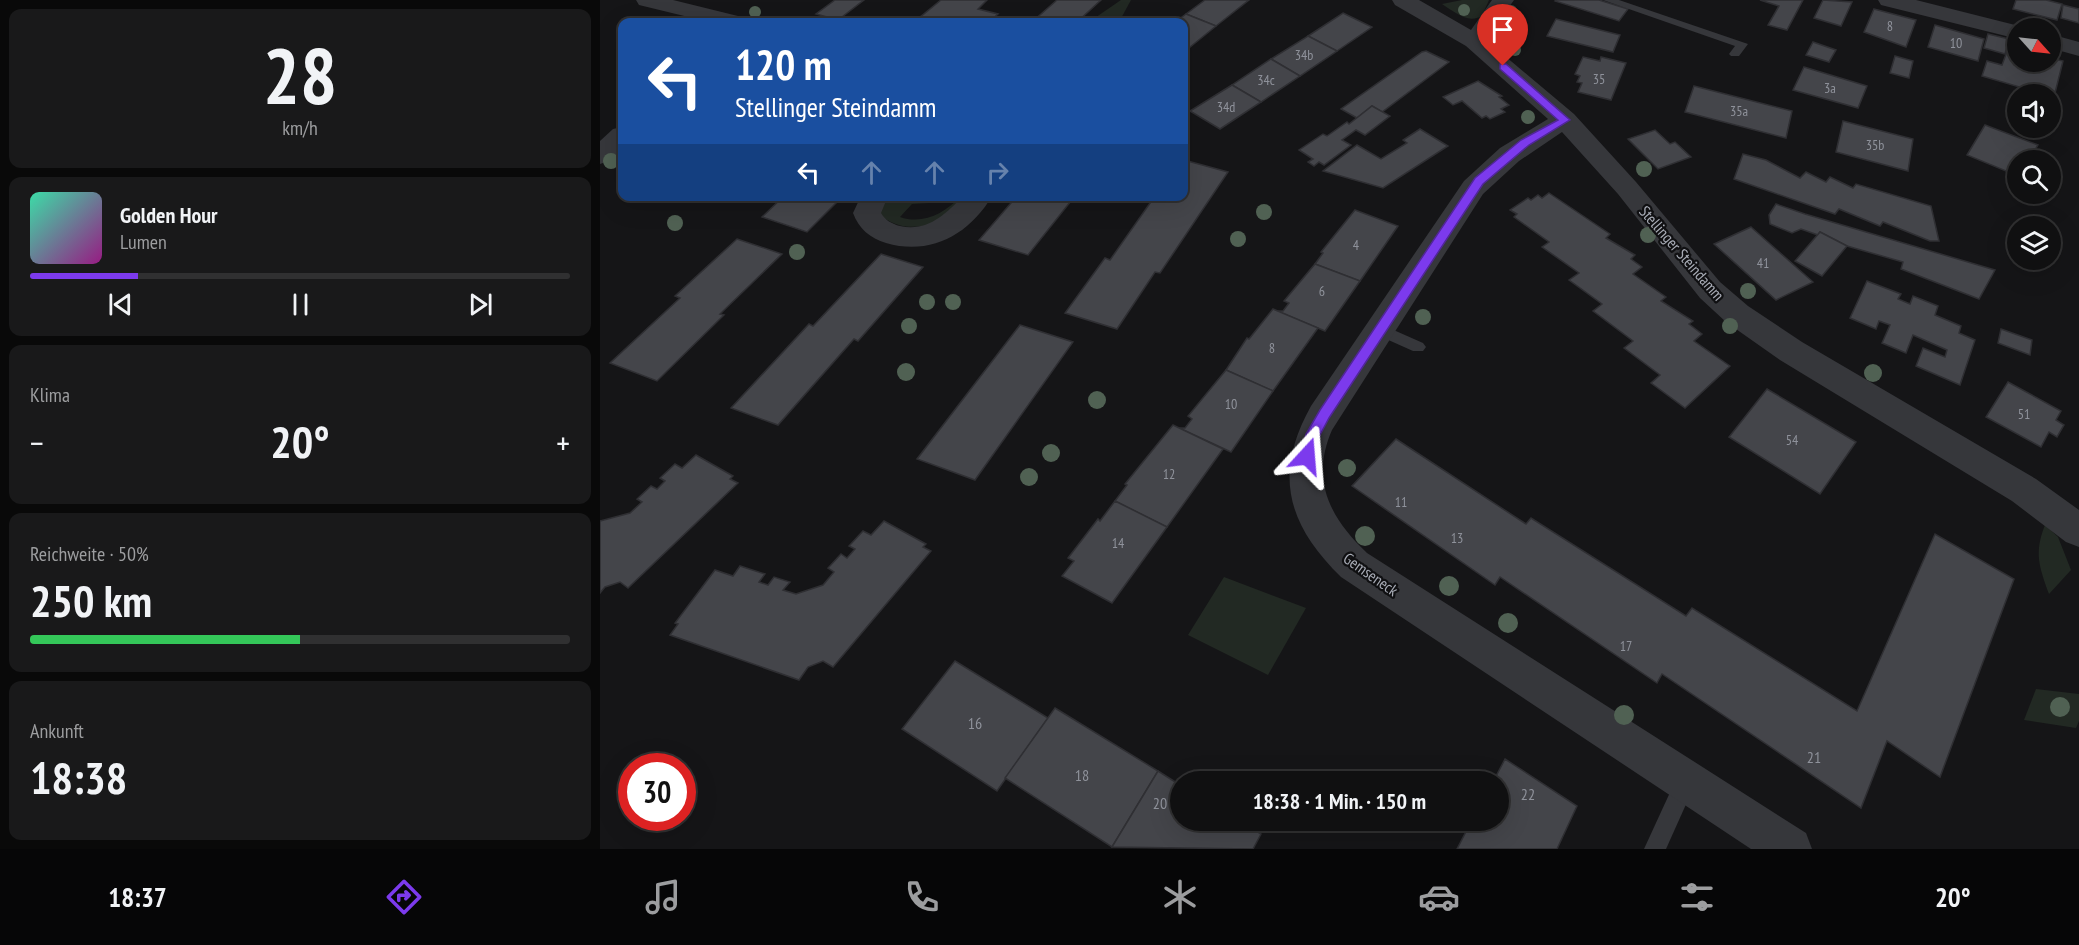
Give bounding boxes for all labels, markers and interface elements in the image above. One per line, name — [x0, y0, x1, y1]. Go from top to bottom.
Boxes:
pin — [1477, 4, 1528, 66]
icon: arrive — [1486, 13, 1519, 46]
house number: 8 — [1887, 17, 1893, 35]
north arrow — [2007, 18, 2061, 72]
map controls — [2007, 18, 2061, 270]
text: 28 — [263, 25, 337, 126]
house number: 10 — [1950, 34, 1962, 52]
text: 120 m — [735, 37, 832, 92]
icon: left — [636, 42, 714, 120]
house number: 34b — [1295, 46, 1313, 64]
house number: 35 — [1593, 70, 1605, 88]
house number: 34c — [1257, 71, 1275, 89]
house number: 3a — [1824, 79, 1836, 97]
button: sound — [2007, 84, 2061, 138]
text: Stellinger Steindamm — [735, 90, 936, 124]
house number: 34d — [1217, 98, 1235, 116]
house number: 35a — [1730, 102, 1748, 120]
text: km/h — [282, 115, 318, 141]
house number: 35b — [1866, 136, 1884, 154]
button: search — [2007, 150, 2061, 204]
icon: left — [792, 156, 825, 189]
icon: ahead — [855, 156, 888, 189]
icon: ahead — [918, 156, 951, 189]
icon: right — [981, 156, 1014, 189]
text: Golden Hour — [120, 201, 218, 229]
street label: Stellinger Steindamm — [1635, 201, 1729, 305]
button: layers — [2007, 216, 2061, 270]
text: Lumen — [120, 229, 167, 255]
house number: 4 — [1353, 236, 1360, 254]
house number: 41 — [1757, 254, 1769, 272]
house number: 6 — [1319, 282, 1325, 300]
icon: previous — [104, 288, 137, 321]
icon: pause — [284, 288, 317, 321]
icon: next — [464, 288, 497, 321]
house number: 8 — [1269, 339, 1275, 357]
text: Klima — [30, 382, 70, 408]
house number: 10 — [1225, 395, 1237, 413]
house number: 51 — [2018, 405, 2030, 423]
text: 20° — [270, 412, 330, 470]
text: − — [30, 421, 44, 464]
text: + — [556, 421, 570, 464]
position arrow — [1275, 424, 1339, 488]
house number: 54 — [1786, 431, 1799, 449]
house number: 12 — [1163, 465, 1175, 483]
house number: 11 — [1395, 493, 1407, 511]
house number: 13 — [1451, 529, 1463, 547]
house number: 14 — [1112, 534, 1125, 552]
text: Reichweite · 50% — [30, 541, 149, 567]
street label: Gemseneck — [1340, 548, 1403, 601]
text: 250 km — [30, 571, 152, 629]
house number: 17 — [1620, 637, 1632, 655]
house number: 16 — [968, 713, 982, 733]
text: Ankunft — [30, 718, 84, 744]
house number: 21 — [1807, 747, 1821, 767]
text: 18:38 — [30, 748, 127, 806]
speed limit sign: 30 — [618, 753, 696, 831]
house number: 18 — [1075, 765, 1089, 785]
house number: 22 — [1521, 784, 1535, 804]
text: 18:38 · 1 Min. · 150 m — [1253, 787, 1426, 815]
house number: 20 — [1153, 793, 1167, 813]
icon: directions — [383, 876, 425, 918]
icon: music — [642, 876, 684, 918]
icon: phone — [901, 876, 943, 918]
icon: climate — [1159, 876, 1201, 918]
icon: car — [1418, 876, 1460, 918]
icon: filters — [1676, 876, 1718, 918]
text: 18:37 — [108, 880, 167, 914]
text: 20° — [1935, 880, 1971, 914]

